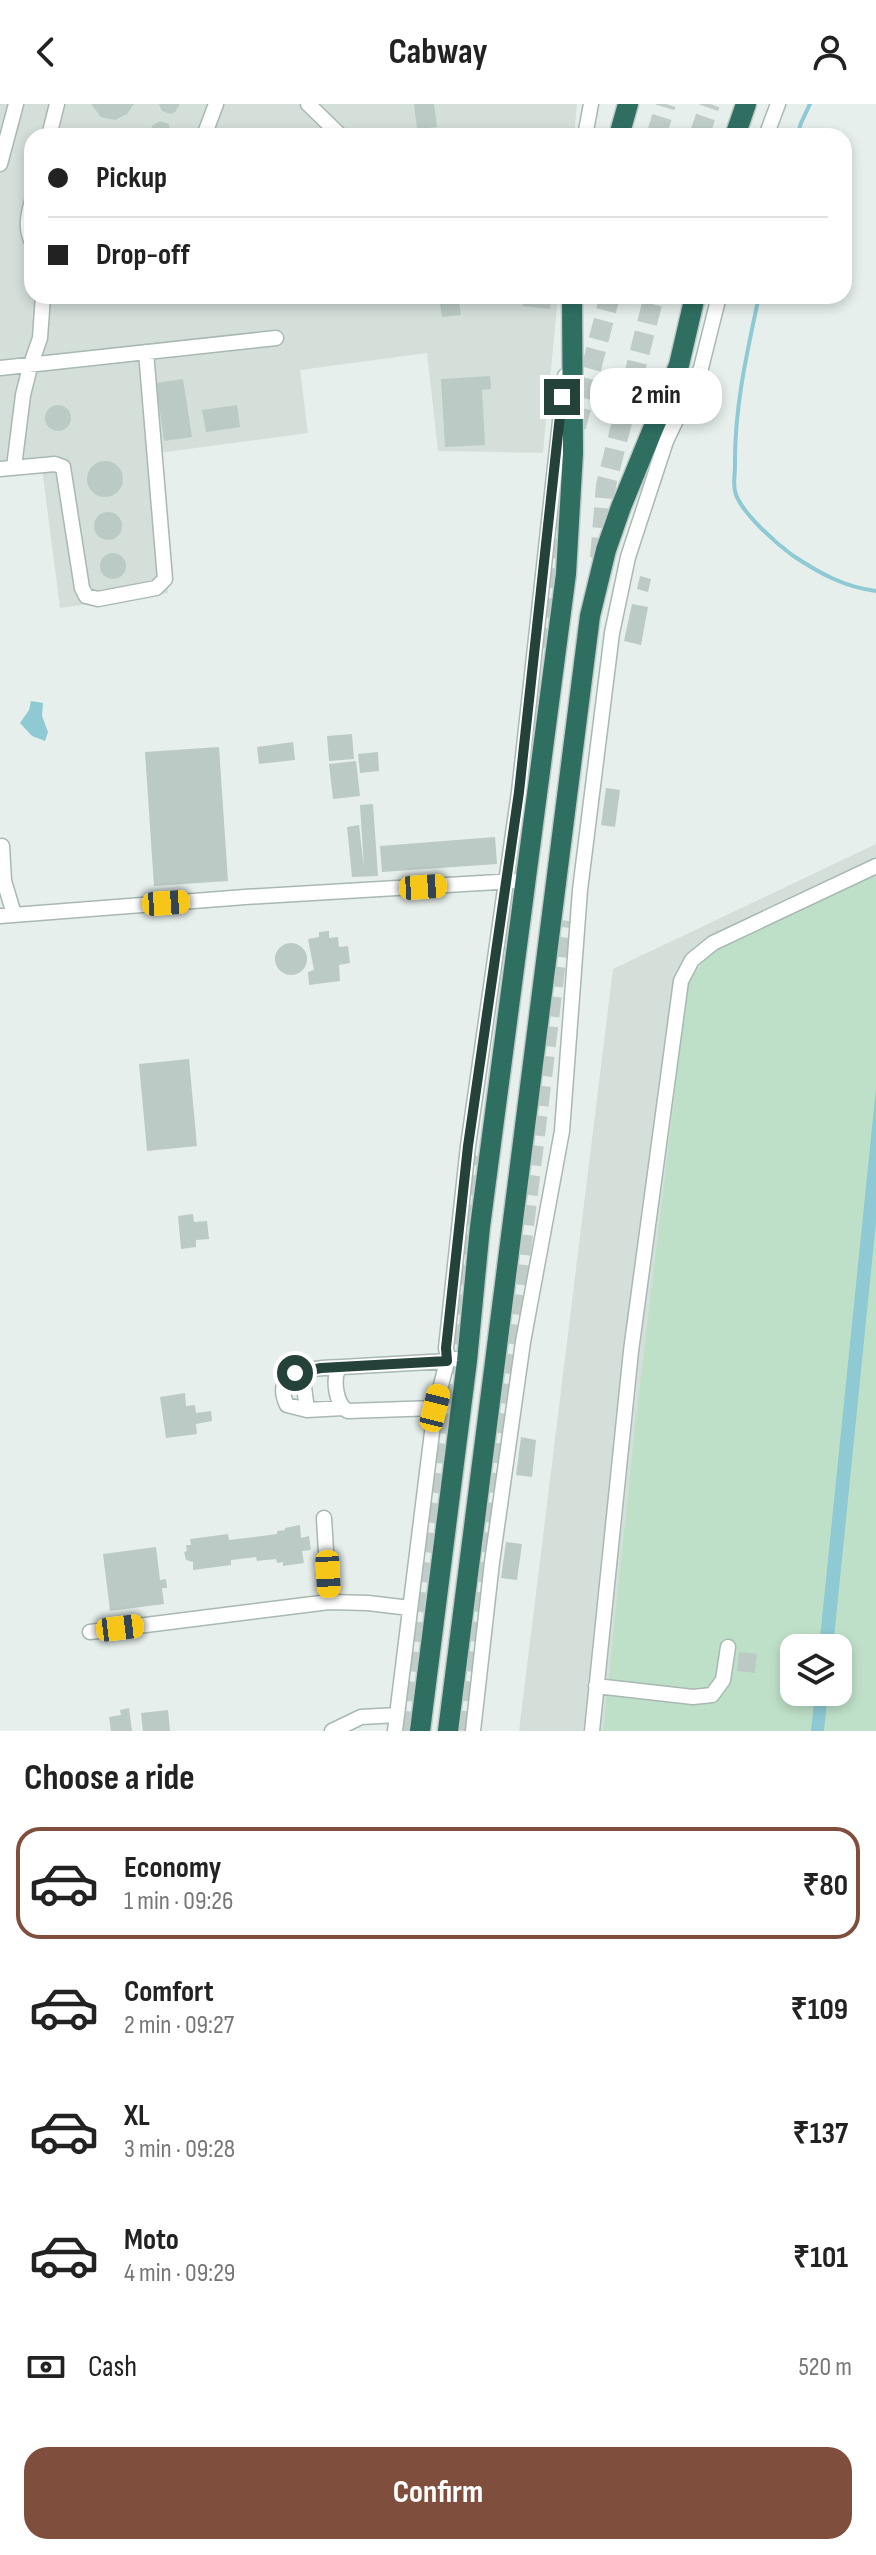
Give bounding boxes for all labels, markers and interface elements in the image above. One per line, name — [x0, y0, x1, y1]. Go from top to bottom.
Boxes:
icon: back — [24, 30, 68, 74]
icon: person — [808, 30, 852, 74]
text: Cabway — [388, 31, 488, 74]
text: Pickup — [96, 160, 167, 196]
text: Drop-off — [96, 237, 190, 273]
callout: 2 min — [590, 369, 722, 425]
route end — [544, 379, 580, 415]
text: 2 min — [631, 380, 681, 411]
car — [398, 873, 448, 901]
car — [141, 889, 191, 917]
route start — [277, 1355, 313, 1391]
car — [418, 1382, 452, 1434]
car — [315, 1549, 341, 1599]
car — [95, 1613, 145, 1643]
map controls — [780, 1634, 852, 1706]
button: layers — [780, 1634, 852, 1706]
text: Choose a ride — [24, 1757, 195, 1800]
icon: car — [28, 1847, 100, 1919]
text: Economy — [124, 1850, 221, 1886]
text: ₹80 — [802, 1868, 848, 1904]
text: 1 min · 09:26 — [124, 1886, 233, 1917]
icon: car — [28, 1971, 100, 2043]
text: Comfort — [124, 1974, 214, 2010]
text: ₹109 — [791, 1992, 848, 2028]
text: 2 min · 09:27 — [124, 2010, 234, 2041]
icon: car — [28, 2095, 100, 2167]
text: XL — [124, 2098, 150, 2134]
text: ₹137 — [793, 2116, 848, 2152]
text: 3 min · 09:28 — [124, 2134, 235, 2165]
icon: car — [28, 2219, 100, 2291]
text: Moto — [124, 2222, 179, 2258]
text: ₹101 — [793, 2240, 848, 2276]
text: 4 min · 09:29 — [124, 2258, 235, 2289]
icon: cash — [24, 2345, 68, 2389]
text: Cash — [88, 2349, 137, 2385]
text: 520 m — [798, 2352, 852, 2383]
button: Confirm — [24, 2447, 852, 2539]

